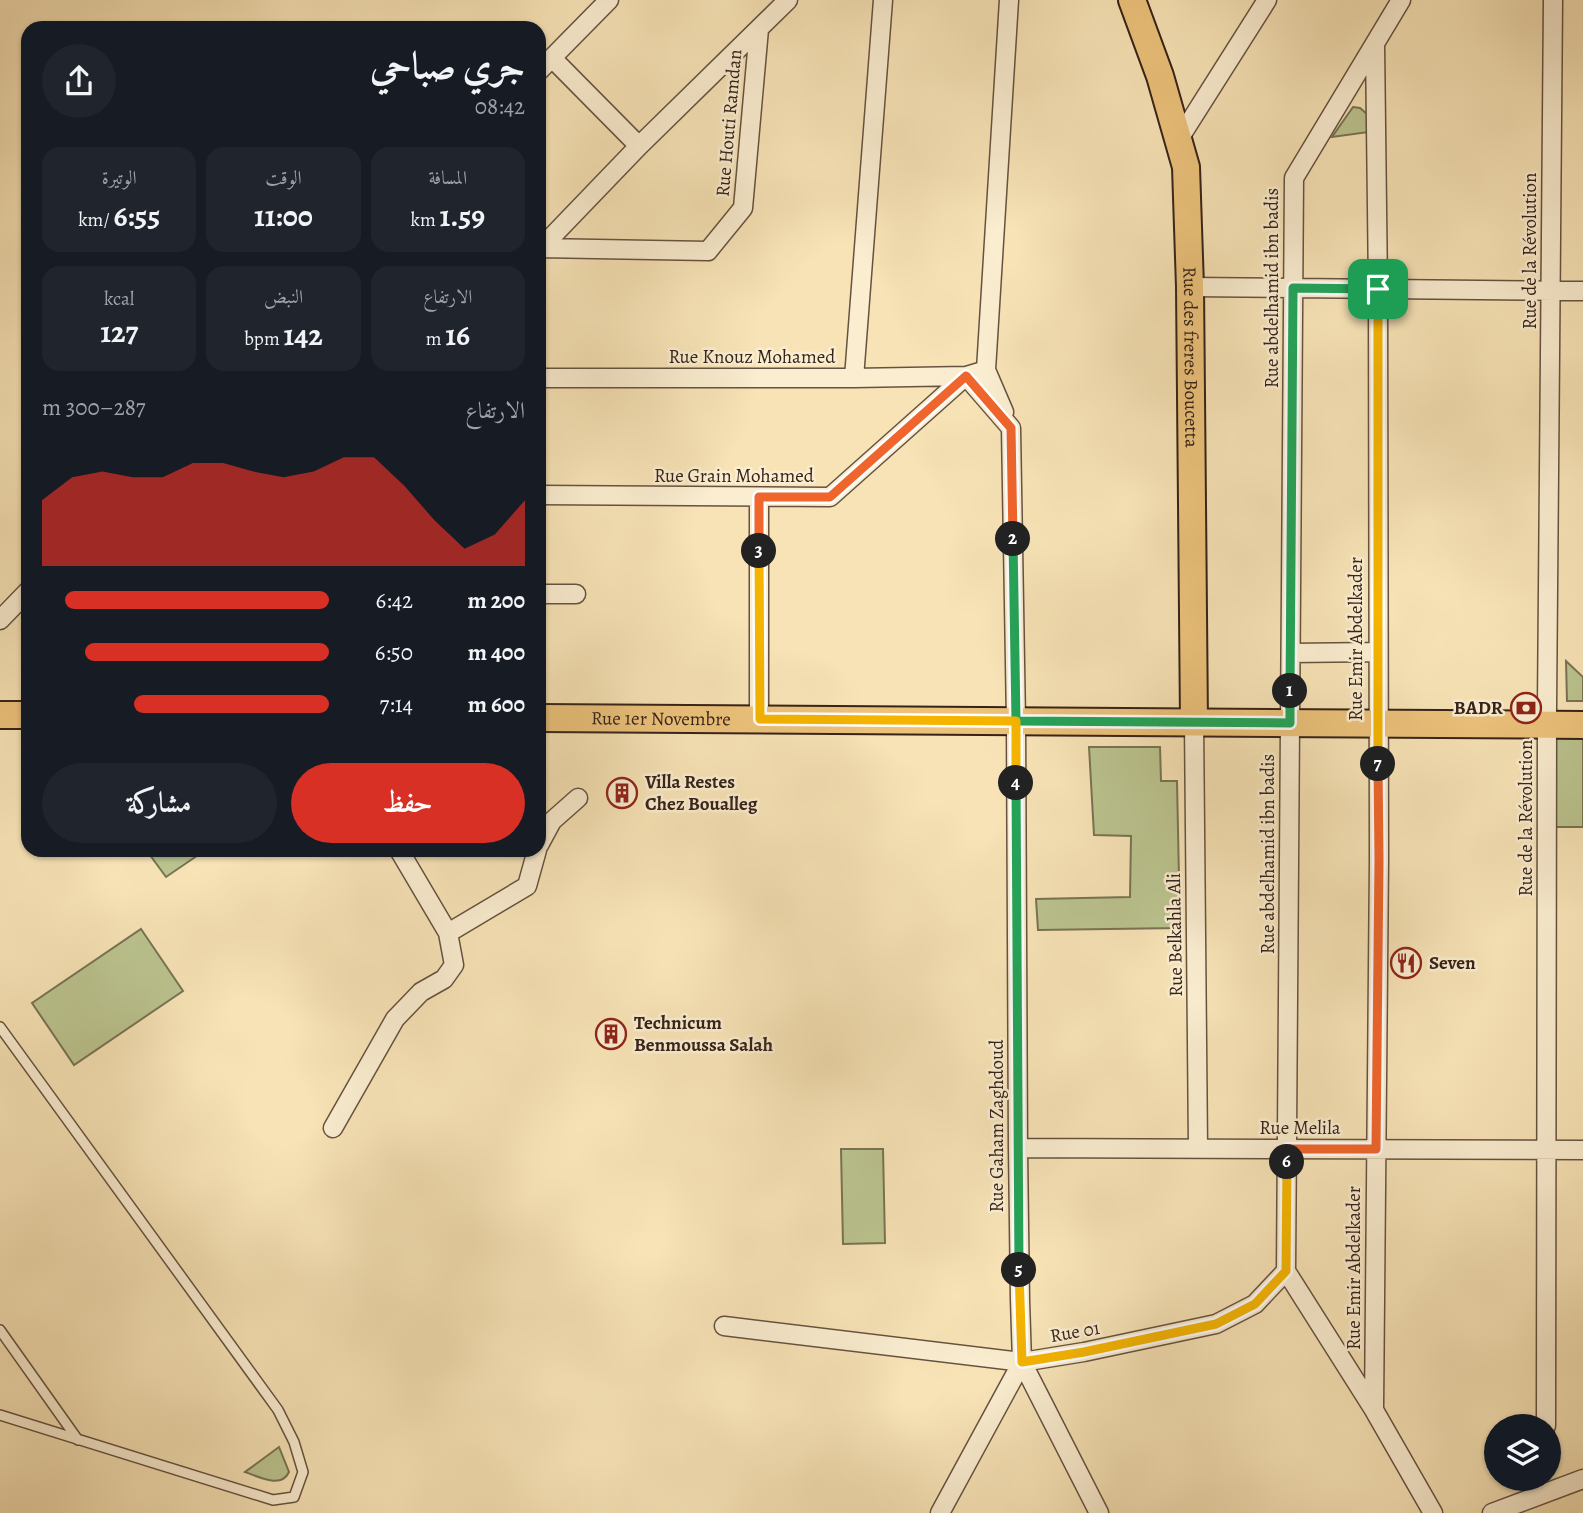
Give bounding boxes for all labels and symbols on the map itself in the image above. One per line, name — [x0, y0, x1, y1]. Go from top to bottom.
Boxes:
street label: Rue Houti Ramdan — [710, 48, 748, 198]
street label: Rue de la Révolution — [1517, 173, 1543, 329]
street label: Rue abdelhamid ibn badis — [1259, 188, 1285, 388]
pin — [1348, 259, 1408, 319]
street label: Rue des freres Boucetta — [1176, 266, 1204, 448]
street label: Rue Knouz Mohamed — [669, 344, 836, 370]
street label: Rue Grain Mohamed — [654, 463, 815, 489]
pin: 2 — [996, 522, 1030, 556]
pin: 3 — [742, 534, 776, 568]
street label: Rue Emir Abdelkader — [1343, 557, 1369, 721]
pin: 1 — [1272, 674, 1308, 708]
bank icon: BADR — [1509, 691, 1543, 725]
place label: BADR — [1454, 695, 1504, 721]
street label: Rue 1er Novembre — [591, 705, 731, 732]
street label: Rue de la Révolution — [1513, 740, 1539, 896]
pin: 7 — [1360, 746, 1396, 782]
street label: Rue abdelhamid ibn badis — [1255, 754, 1281, 954]
pin: 4 — [998, 766, 1034, 800]
place label: Villa Restes Chez Boualleg — [644, 769, 758, 817]
building icon: Villa Restes Chez Boualleg — [605, 776, 639, 810]
street label: Rue Belkahla Ali — [1161, 873, 1189, 997]
restaurant icon: Seven — [1389, 946, 1423, 980]
place label: Seven — [1429, 950, 1476, 976]
place label: Technicum Benmoussa Salah — [634, 1010, 773, 1058]
building icon: Technicum Benmoussa Salah — [594, 1017, 628, 1051]
street label: Rue Gaham Zaghdoud — [984, 1039, 1010, 1212]
street label: Rue Melila — [1259, 1115, 1341, 1141]
pin: 6 — [1270, 1144, 1304, 1180]
street label: Rue Emir Abdelkader — [1341, 1186, 1367, 1350]
pin: 5 — [1002, 1252, 1036, 1288]
street label: Rue 01 — [1048, 1315, 1102, 1349]

